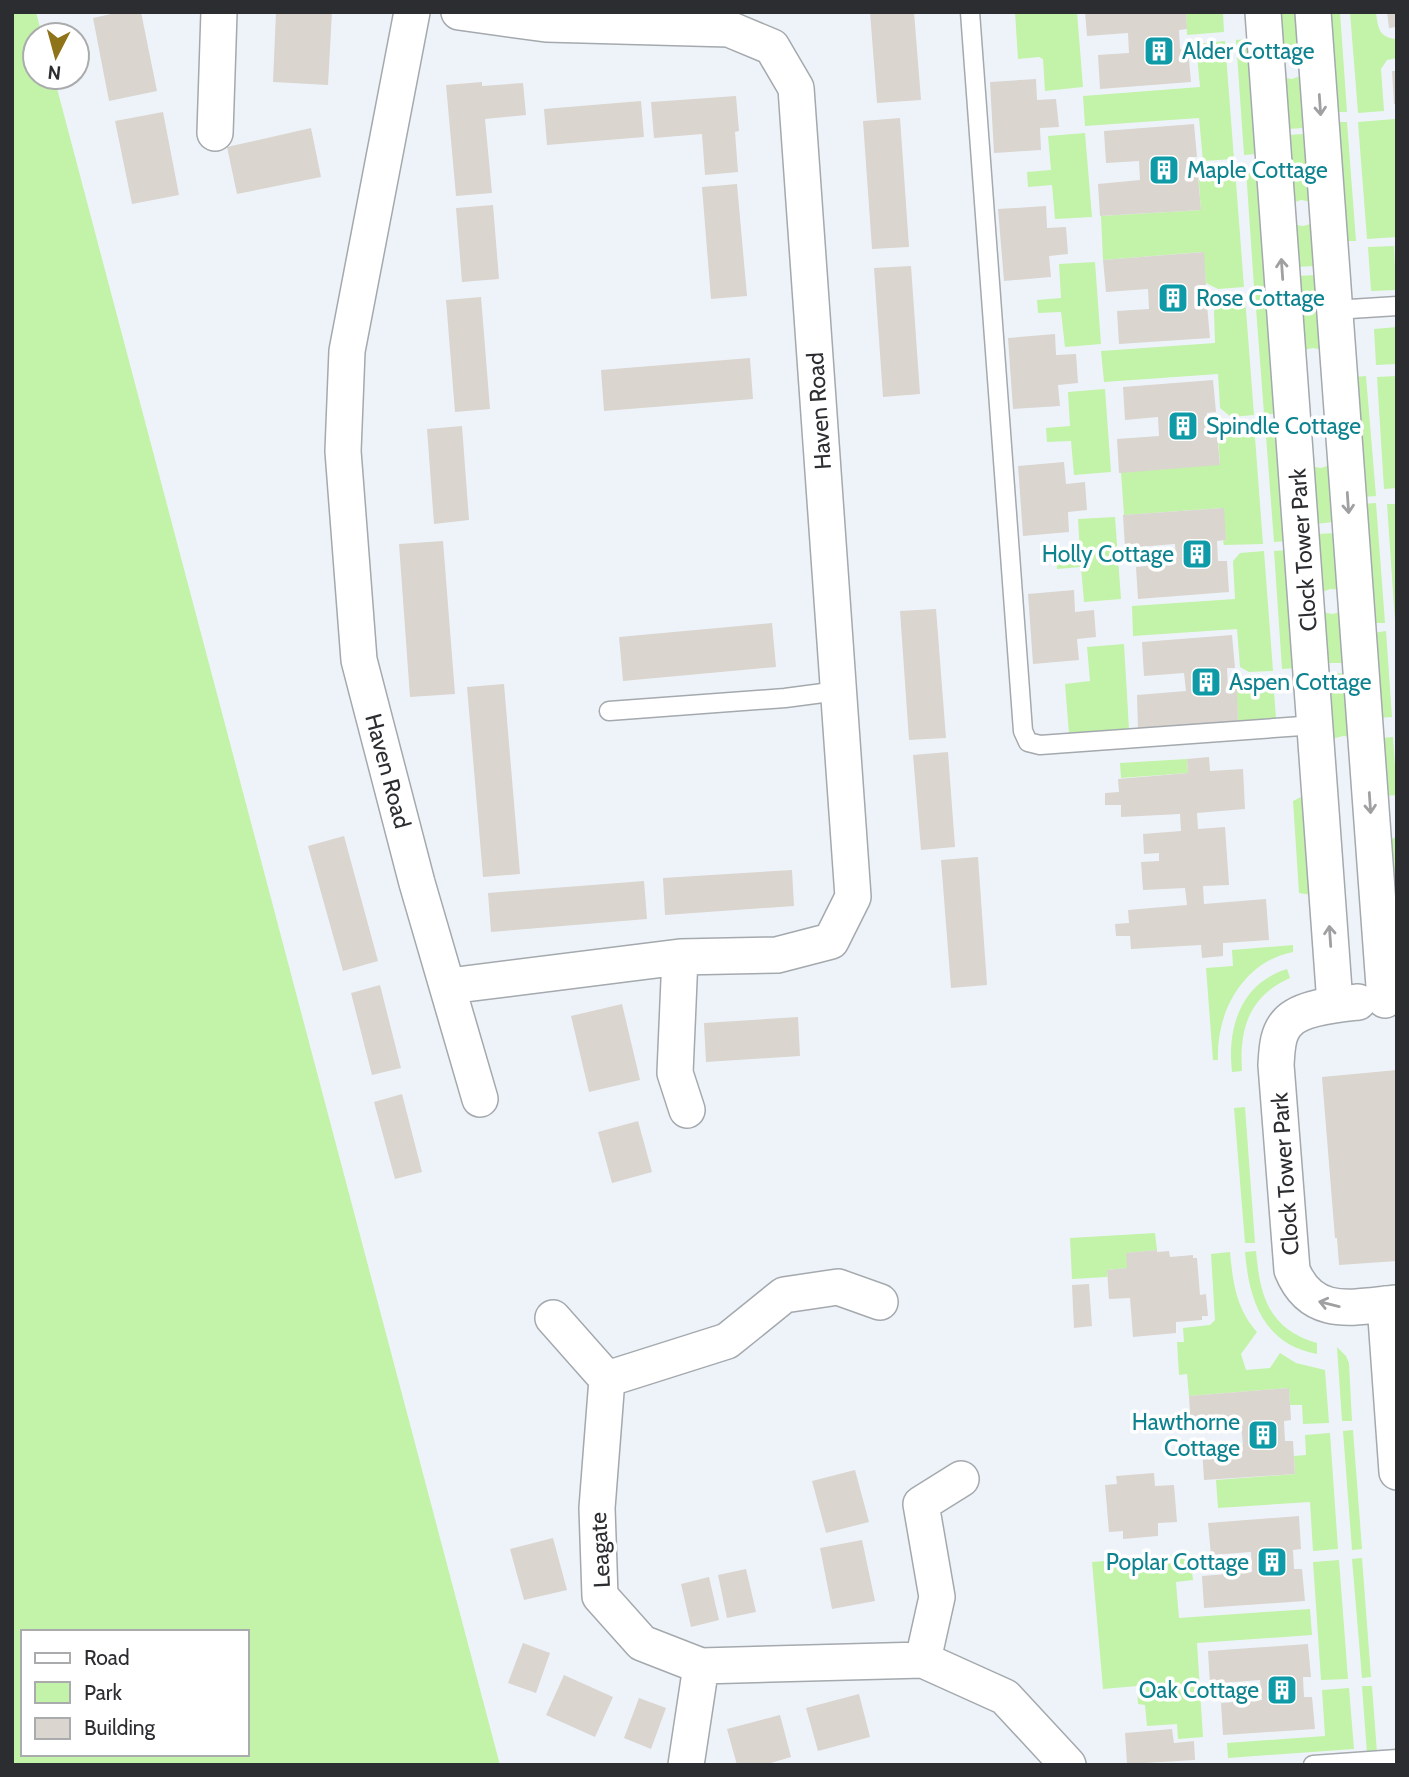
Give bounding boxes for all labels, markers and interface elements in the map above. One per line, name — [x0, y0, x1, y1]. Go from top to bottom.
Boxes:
north arrow — [21, 21, 91, 91]
building icon: Alder Cottage — [1142, 34, 1176, 68]
place label: Alder Cottage — [1182, 37, 1315, 65]
text: N — [46, 60, 62, 85]
one-way arrow — [1314, 93, 1327, 116]
building icon: Maple Cottage — [1147, 153, 1181, 187]
place label: Maple Cottage — [1187, 156, 1328, 184]
one-way arrow — [1275, 259, 1288, 281]
building icon: Rose Cottage — [1156, 281, 1190, 315]
place label: Rose Cottage — [1196, 284, 1325, 312]
street label: Haven Road — [801, 351, 837, 471]
building icon: Spindle Cottage — [1166, 409, 1200, 443]
place label: Spindle Cottage — [1206, 412, 1361, 440]
street label: Clock Tower Park — [1283, 467, 1323, 632]
one-way arrow — [1342, 491, 1355, 514]
building icon: Holly Cottage — [1180, 537, 1214, 571]
place label: Holly Cottage — [1042, 540, 1174, 568]
building icon: Aspen Cottage — [1189, 665, 1223, 699]
place label: Aspen Cottage — [1229, 668, 1372, 696]
street label: Haven Road — [359, 711, 417, 831]
one-way arrow — [1364, 791, 1377, 814]
one-way arrow — [1323, 925, 1336, 948]
street label: Clock Tower Park — [1265, 1091, 1305, 1256]
one-way arrow — [1318, 1297, 1341, 1310]
place label: Hawthorne Cottage — [1132, 1408, 1240, 1462]
building icon: Hawthorne Cottage — [1246, 1418, 1280, 1452]
street label: Leagate — [584, 1511, 616, 1589]
building icon: Poplar Cottage — [1255, 1545, 1289, 1579]
place label: Poplar Cottage — [1106, 1548, 1249, 1576]
legend — [21, 1630, 248, 1756]
text: Road — [84, 1645, 130, 1670]
building icon: Oak Cottage — [1265, 1673, 1299, 1707]
place label: Oak Cottage — [1139, 1676, 1259, 1704]
text: Park — [84, 1680, 122, 1705]
text: Building — [84, 1715, 156, 1740]

